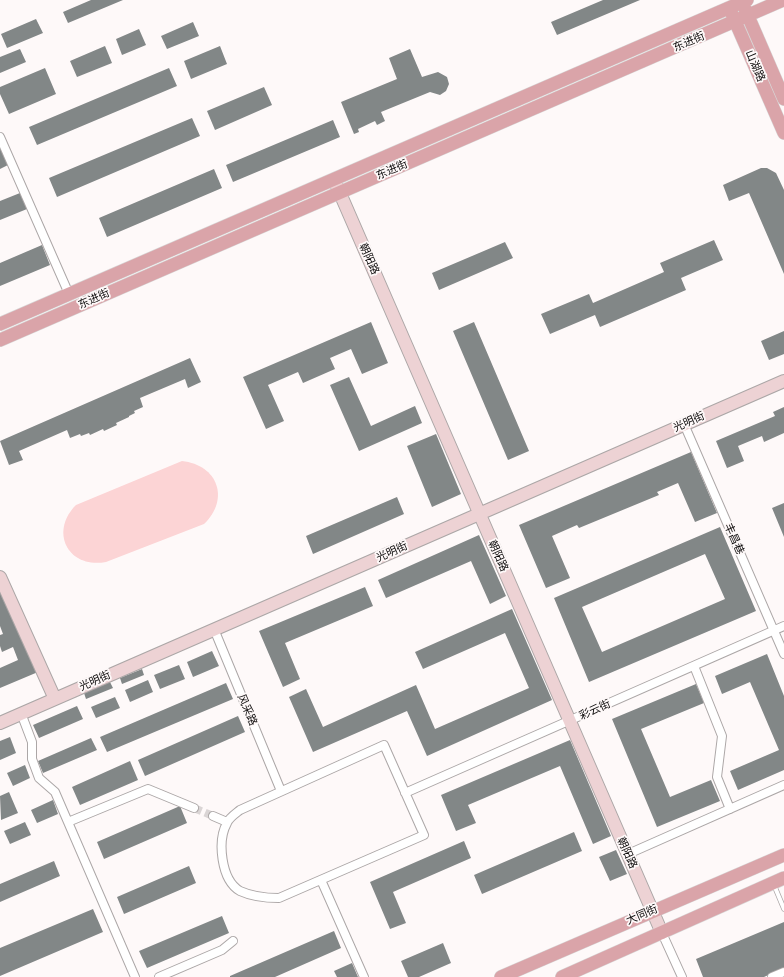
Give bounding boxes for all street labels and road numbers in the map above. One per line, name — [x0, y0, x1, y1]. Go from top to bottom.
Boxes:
street label: 东进街 — [671, 29, 707, 55]
street label: 山湖路 — [742, 48, 768, 84]
street label: 东进街 — [374, 157, 410, 183]
street label: 朝阳路 — [356, 241, 382, 277]
street label: 东进街 — [76, 286, 112, 312]
street label: 光明街 — [671, 409, 707, 435]
street label: 丰昌巷 — [721, 521, 747, 557]
street label: 朝阳路 — [485, 538, 511, 574]
street label: 光明街 — [374, 539, 410, 565]
street label: 光明街 — [77, 668, 113, 694]
street label: 风采路 — [234, 692, 260, 728]
street label: 彩云街 — [577, 697, 613, 723]
street label: 朝阳路 — [614, 835, 640, 871]
street label: 大同街 — [624, 902, 660, 928]

